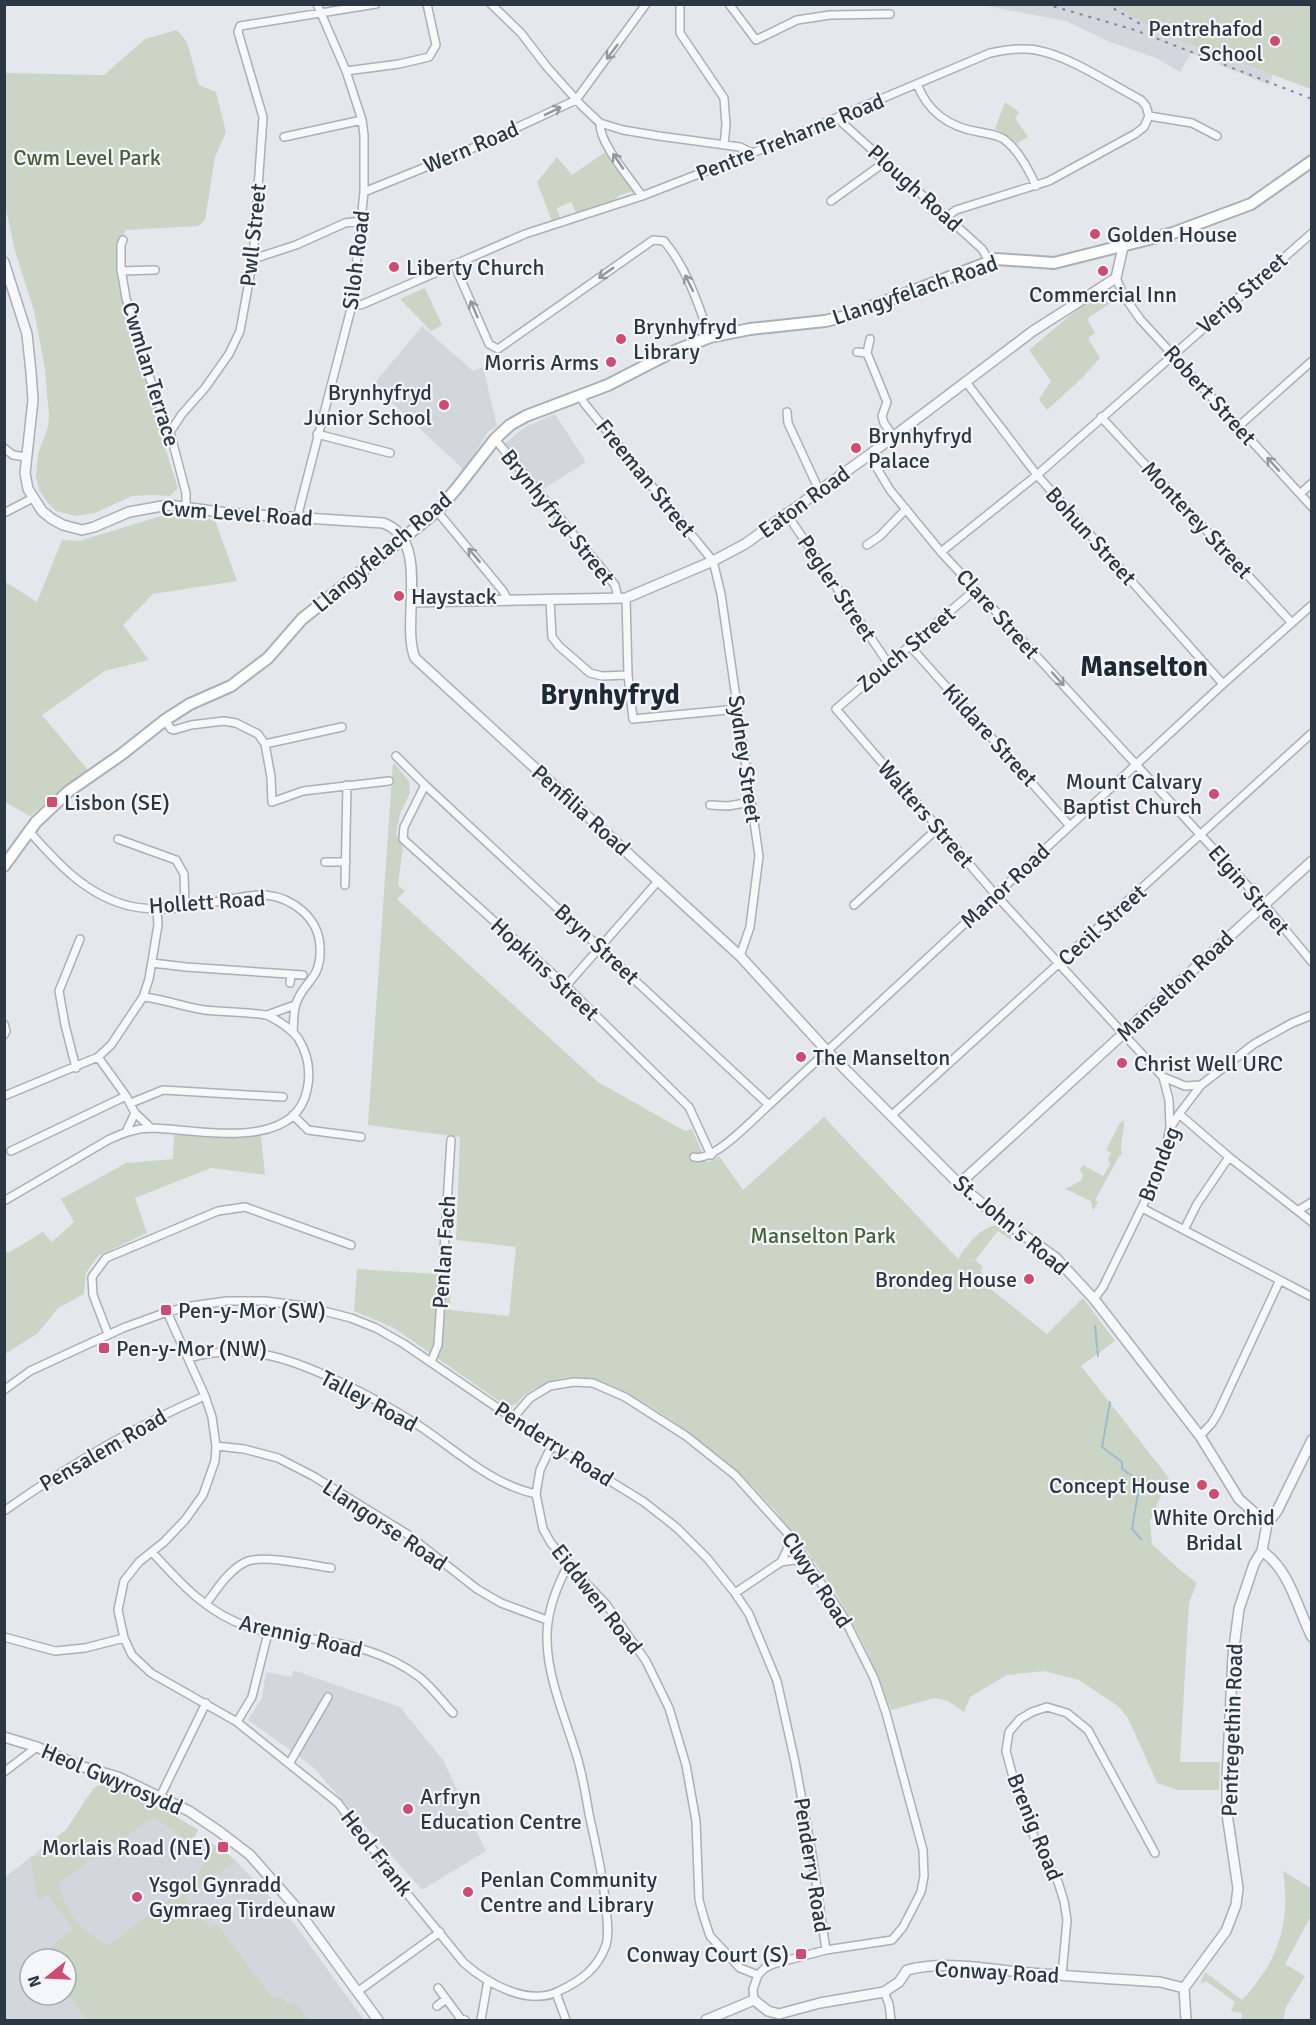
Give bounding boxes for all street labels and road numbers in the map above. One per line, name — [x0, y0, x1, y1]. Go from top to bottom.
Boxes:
street label: Pentre Treharne Road — [692, 87, 888, 187]
street label: Wern Road — [419, 115, 523, 179]
street label: Plough Road — [862, 139, 968, 237]
street label: Pwll Street — [234, 182, 272, 288]
street label: Siloh Road — [337, 209, 375, 311]
street label: Verig Street — [1191, 246, 1293, 340]
street label: Llangyfelach Road — [829, 249, 1001, 331]
street label: Cwmlan Terrace — [116, 299, 186, 449]
street label: Robert Street — [1158, 339, 1262, 451]
street label: Freeman Street — [590, 414, 702, 542]
street label: Brynhyfryd Street — [495, 444, 621, 590]
street label: Monterey Street — [1136, 456, 1258, 584]
street label: Eaton Road — [753, 460, 855, 544]
street label: Bohun Street — [1040, 481, 1142, 591]
street label: Llangyfelach Road — [307, 486, 457, 618]
street label: Cwm Level Road — [160, 494, 314, 532]
street label: Pegler Street — [792, 530, 882, 646]
street label: Clare Street — [951, 563, 1046, 665]
street label: Zouch Street — [851, 600, 961, 698]
street label: Kildare Street — [937, 678, 1043, 792]
street label: Sydney Street — [723, 693, 767, 825]
street label: Walters Street — [872, 755, 980, 873]
street label: Penfilia Road — [526, 759, 636, 861]
street label: Manor Road — [955, 838, 1055, 934]
street label: Elgin Street — [1203, 839, 1296, 941]
street label: Cecil Street — [1052, 878, 1152, 972]
street label: Hollett Road — [148, 884, 266, 920]
street label: Bryn Street — [549, 898, 645, 990]
street label: Hopkins Street — [485, 912, 605, 1026]
street label: Manselton Road — [1111, 925, 1239, 1047]
street label: Brondeg — [1132, 1123, 1186, 1205]
street label: St. John's Road — [948, 1169, 1074, 1281]
street label: Penlan Fach — [427, 1194, 461, 1310]
street label: Talley Road — [316, 1364, 422, 1438]
street label: Penderry Road — [489, 1395, 619, 1493]
street label: Pensalem Road — [35, 1403, 171, 1497]
street label: Llangorse Road — [317, 1473, 453, 1577]
street label: Clwyd Road — [776, 1527, 858, 1633]
street label: Eiddwen Road — [546, 1539, 648, 1659]
street label: Arennig Road — [237, 1609, 365, 1663]
street label: Pentregethin Road — [1215, 1643, 1249, 1817]
street label: Heol Gwyrosydd — [37, 1737, 187, 1821]
street label: Brenig Road — [1001, 1769, 1069, 1885]
street label: Penderry Road — [788, 1795, 836, 1935]
street label: Heol Frank — [335, 1805, 419, 1901]
street label: Conway Road — [934, 1955, 1060, 1989]

